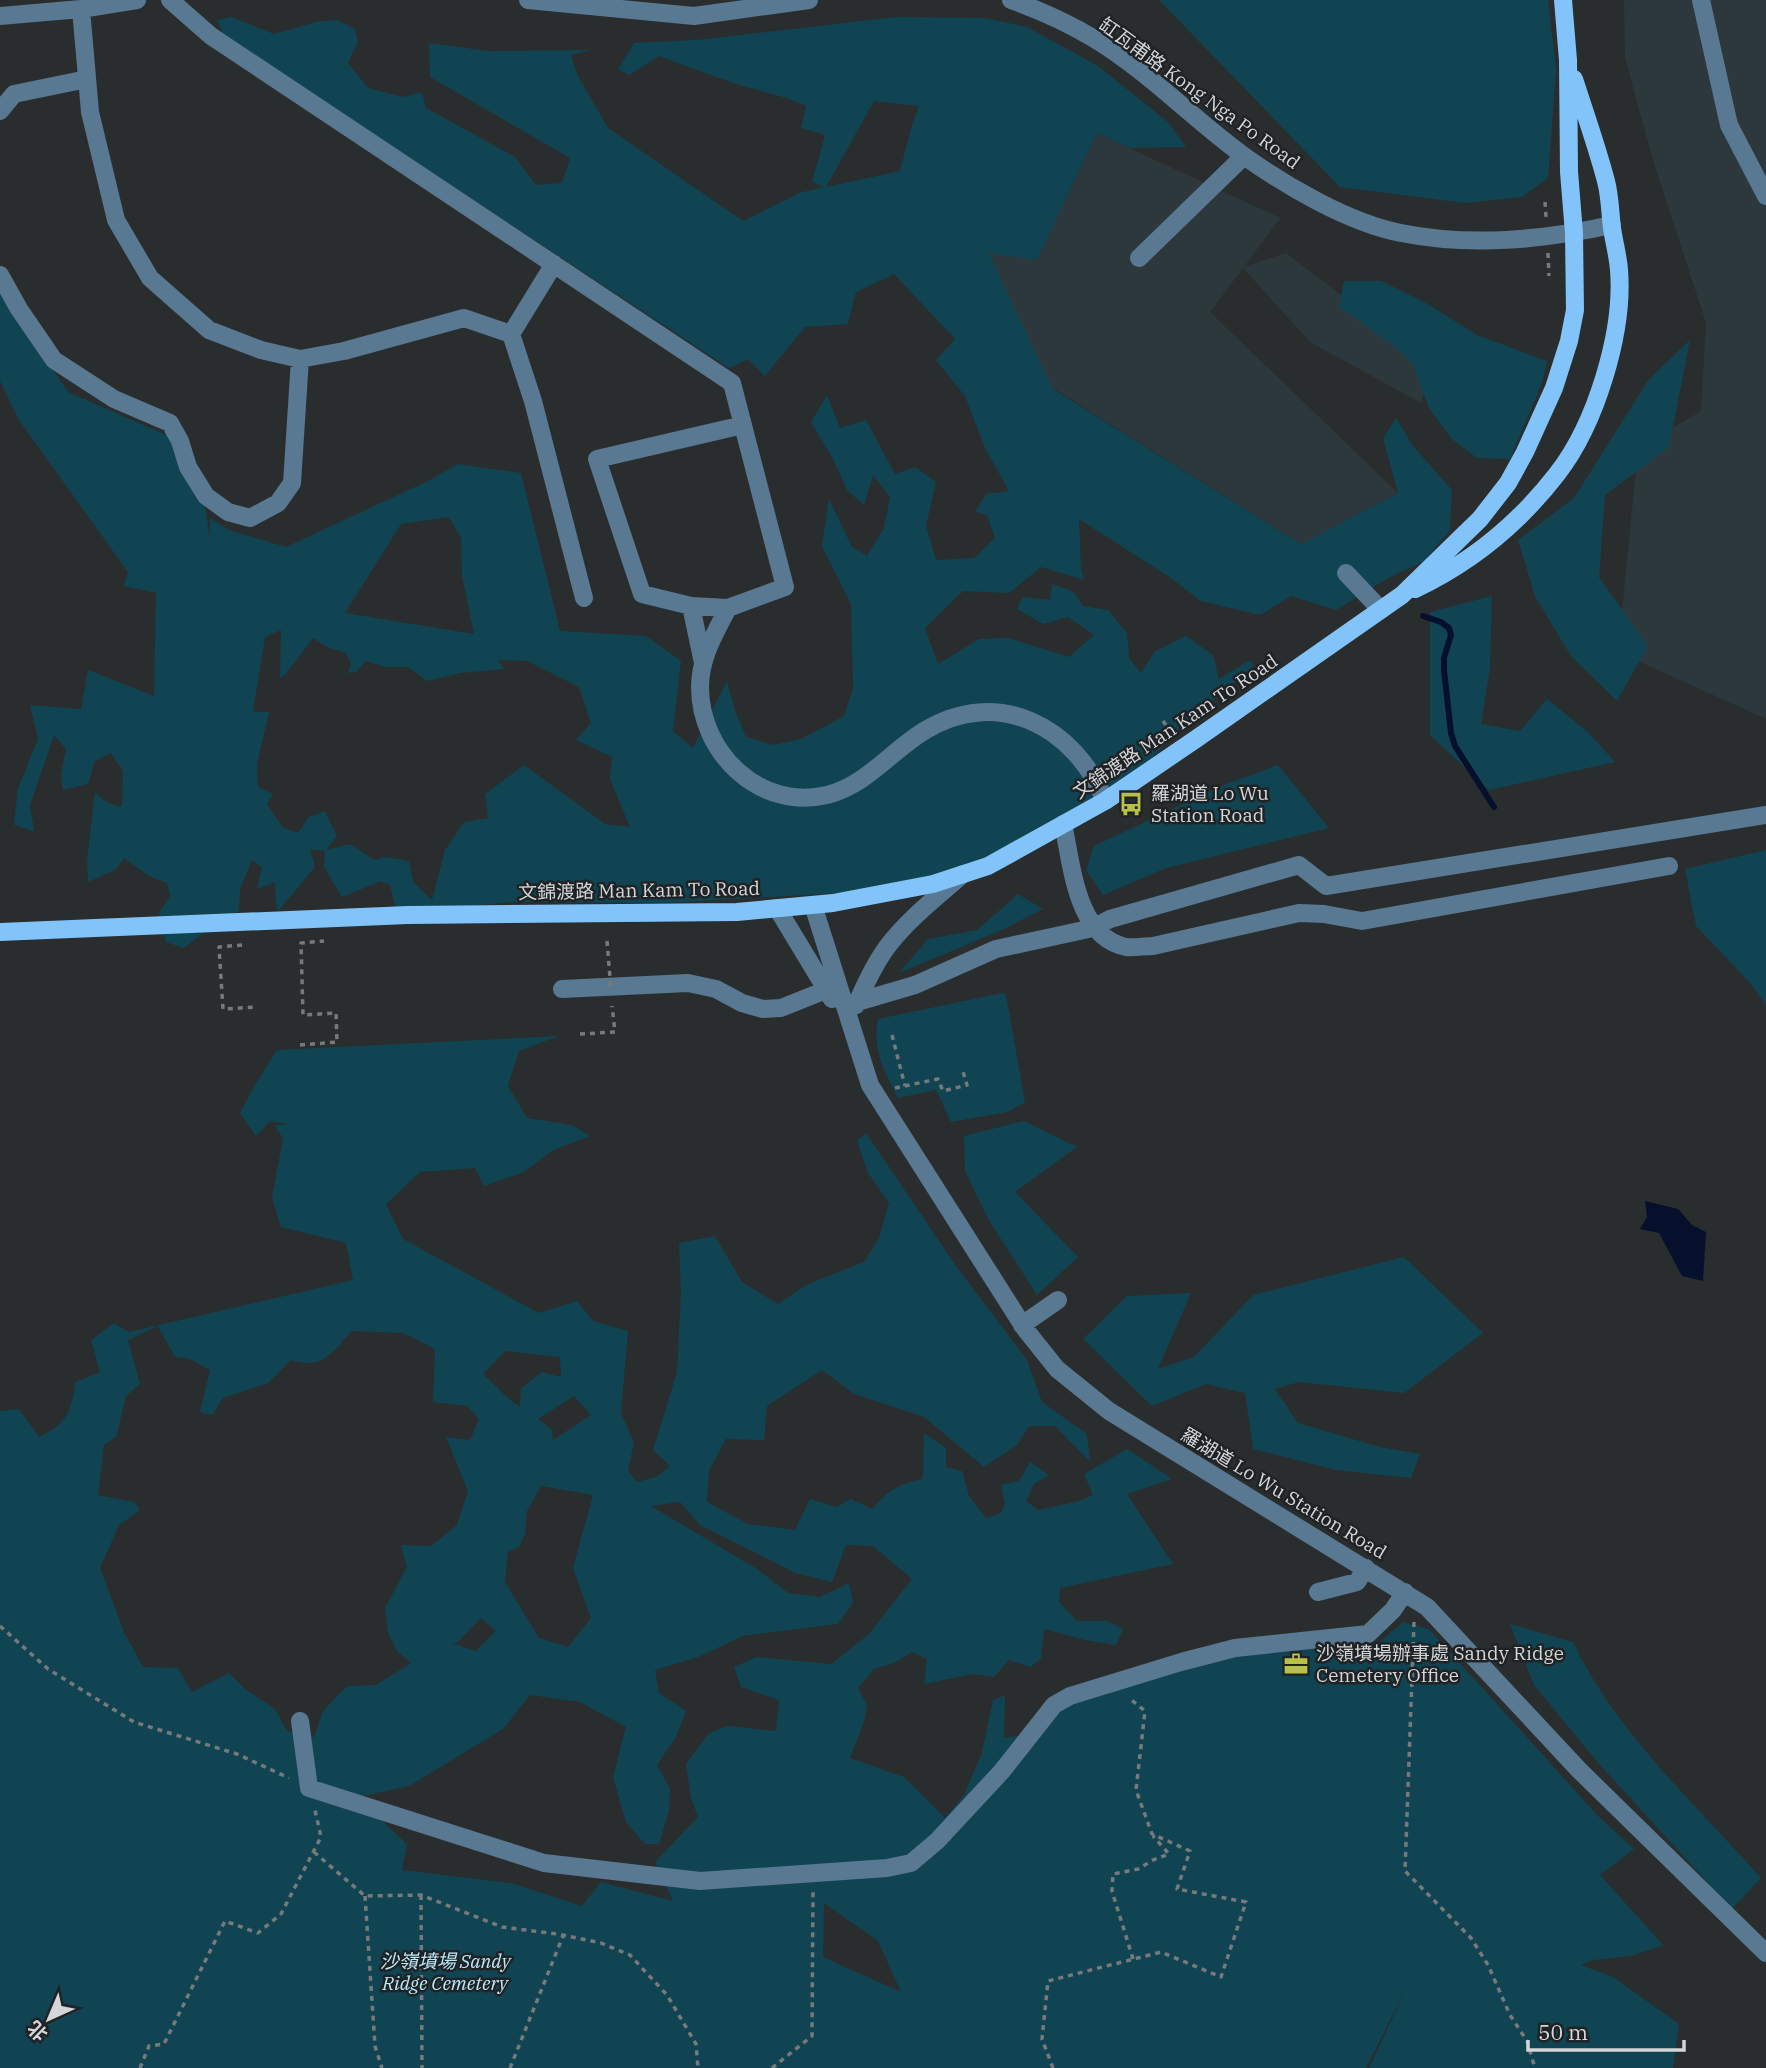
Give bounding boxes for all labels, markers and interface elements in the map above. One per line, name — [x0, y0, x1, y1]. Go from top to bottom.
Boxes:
street label: 缸瓦甫路 Kong Nga Po Road — [1095, 12, 1305, 174]
street label: 文錦渡路 Man Kam To Road — [1068, 648, 1282, 804]
place label: 羅湖道 Lo Wu Station Road — [1151, 781, 1269, 827]
bus stop icon: 羅湖道 Lo Wu Station Road — [1117, 790, 1145, 818]
street label: 文錦渡路 Man Kam To Road — [518, 876, 760, 904]
street label: 羅湖道 Lo Wu Station Road — [1177, 1422, 1391, 1564]
place label: 沙嶺墳場辦事處 Sandy Ridge Cemetery Office — [1316, 1641, 1564, 1687]
office icon: 沙嶺墳場辦事處 Sandy Ridge Cemetery Office — [1282, 1650, 1310, 1678]
park label: 沙嶺墳場 Sandy Ridge Cemetery — [380, 1949, 512, 1995]
north arrow — [14, 1984, 84, 2054]
scale bar — [1528, 2008, 1684, 2052]
text: 北 — [22, 2016, 52, 2046]
text: 50 m — [1538, 2018, 1588, 2046]

